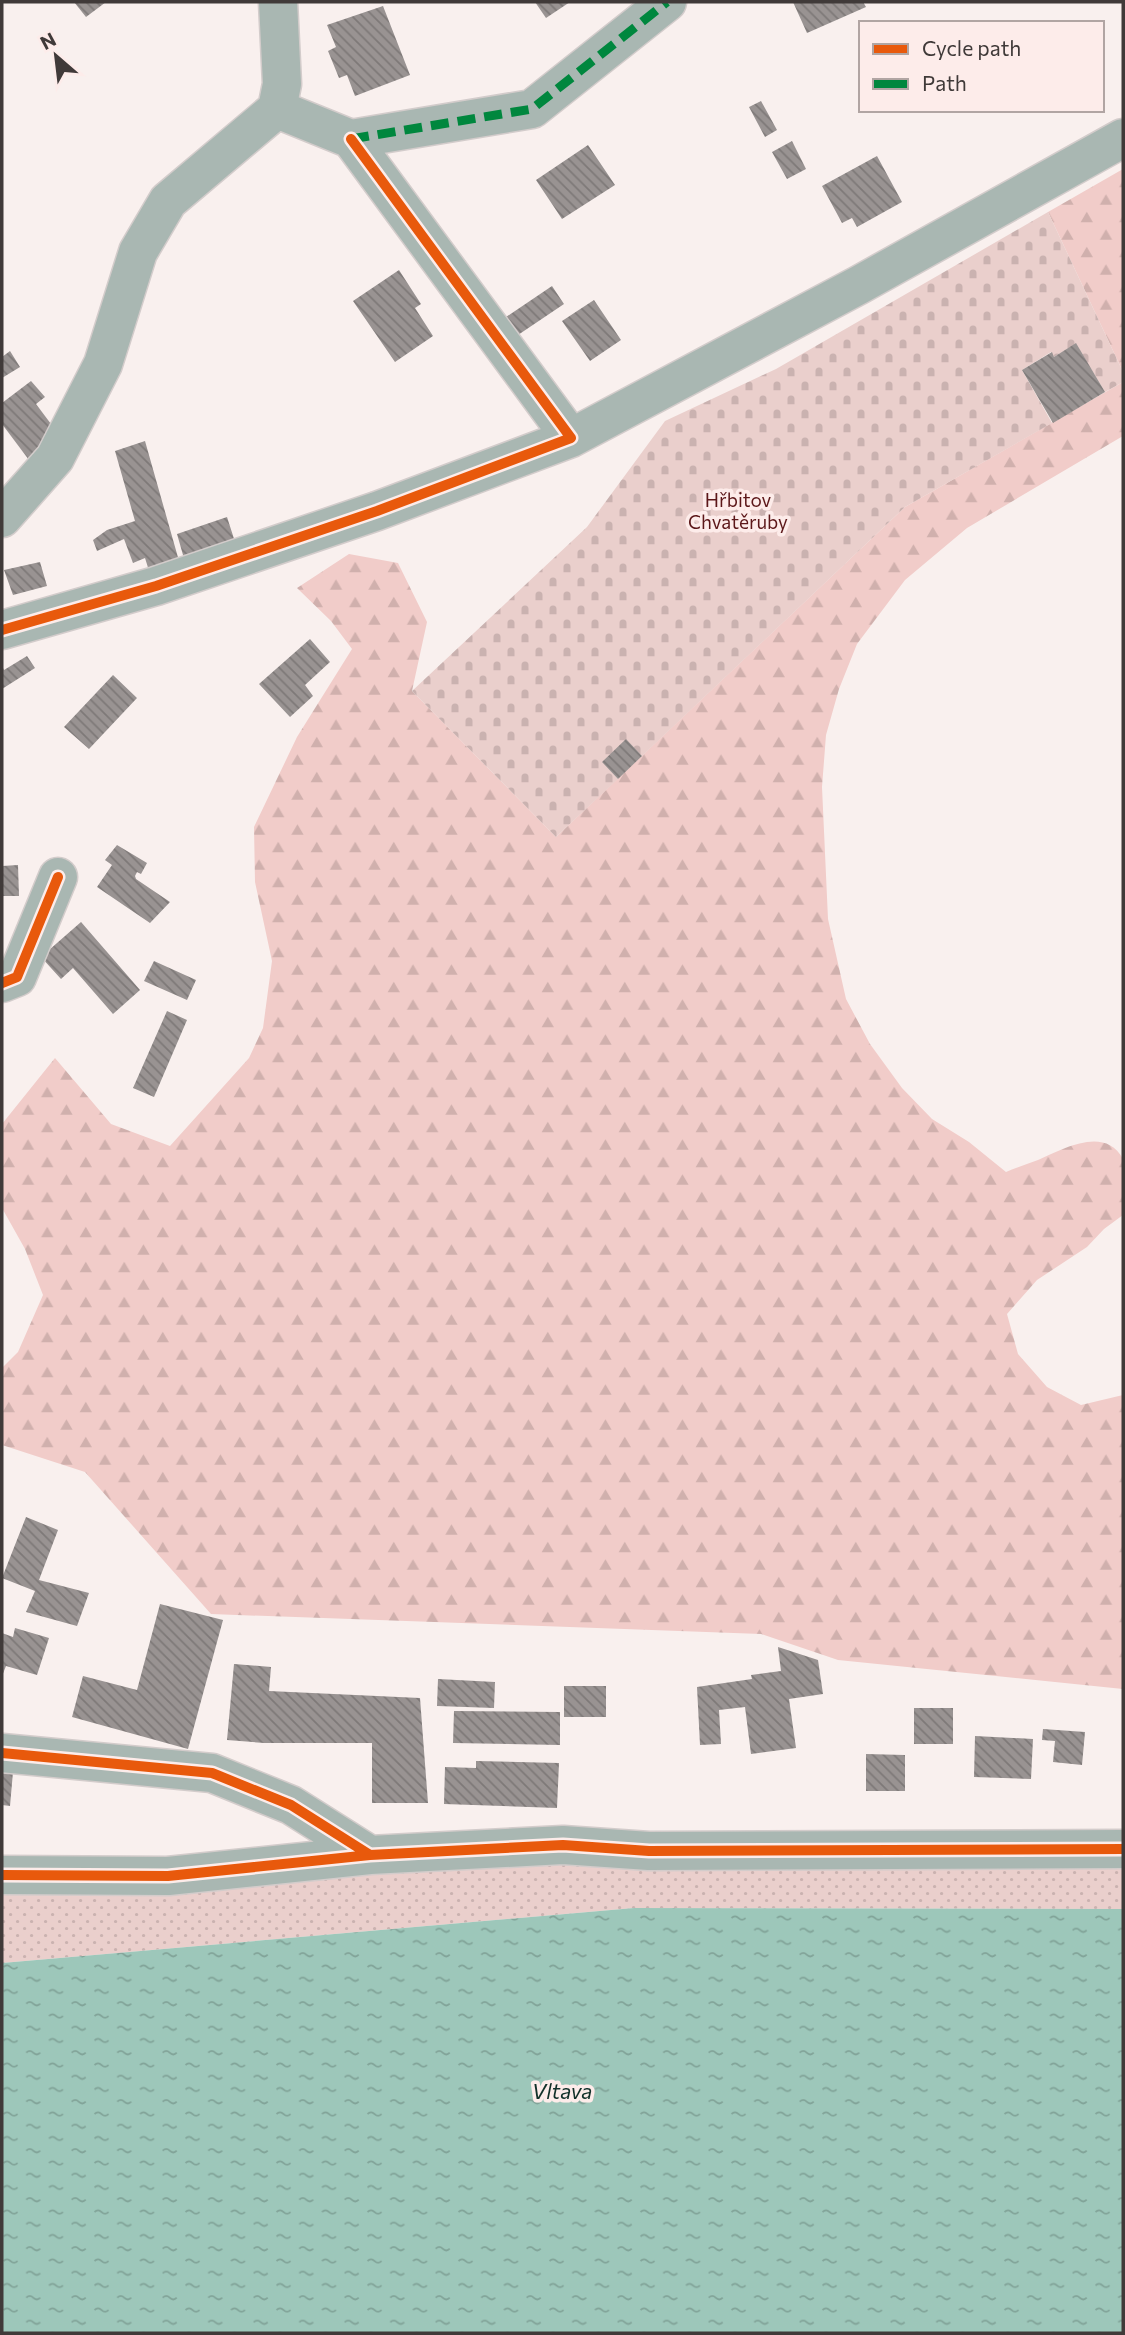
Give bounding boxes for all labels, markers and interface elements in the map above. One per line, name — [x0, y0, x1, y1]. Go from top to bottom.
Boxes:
north arrow — [21, 21, 91, 91]
legend — [859, 21, 1104, 112]
text: N — [36, 27, 59, 54]
text: Cycle path — [922, 35, 1021, 60]
text: Path — [922, 70, 967, 95]
park label: Hřbitov Chvatěruby — [688, 488, 788, 533]
water label: Vltava — [532, 2078, 592, 2103]

